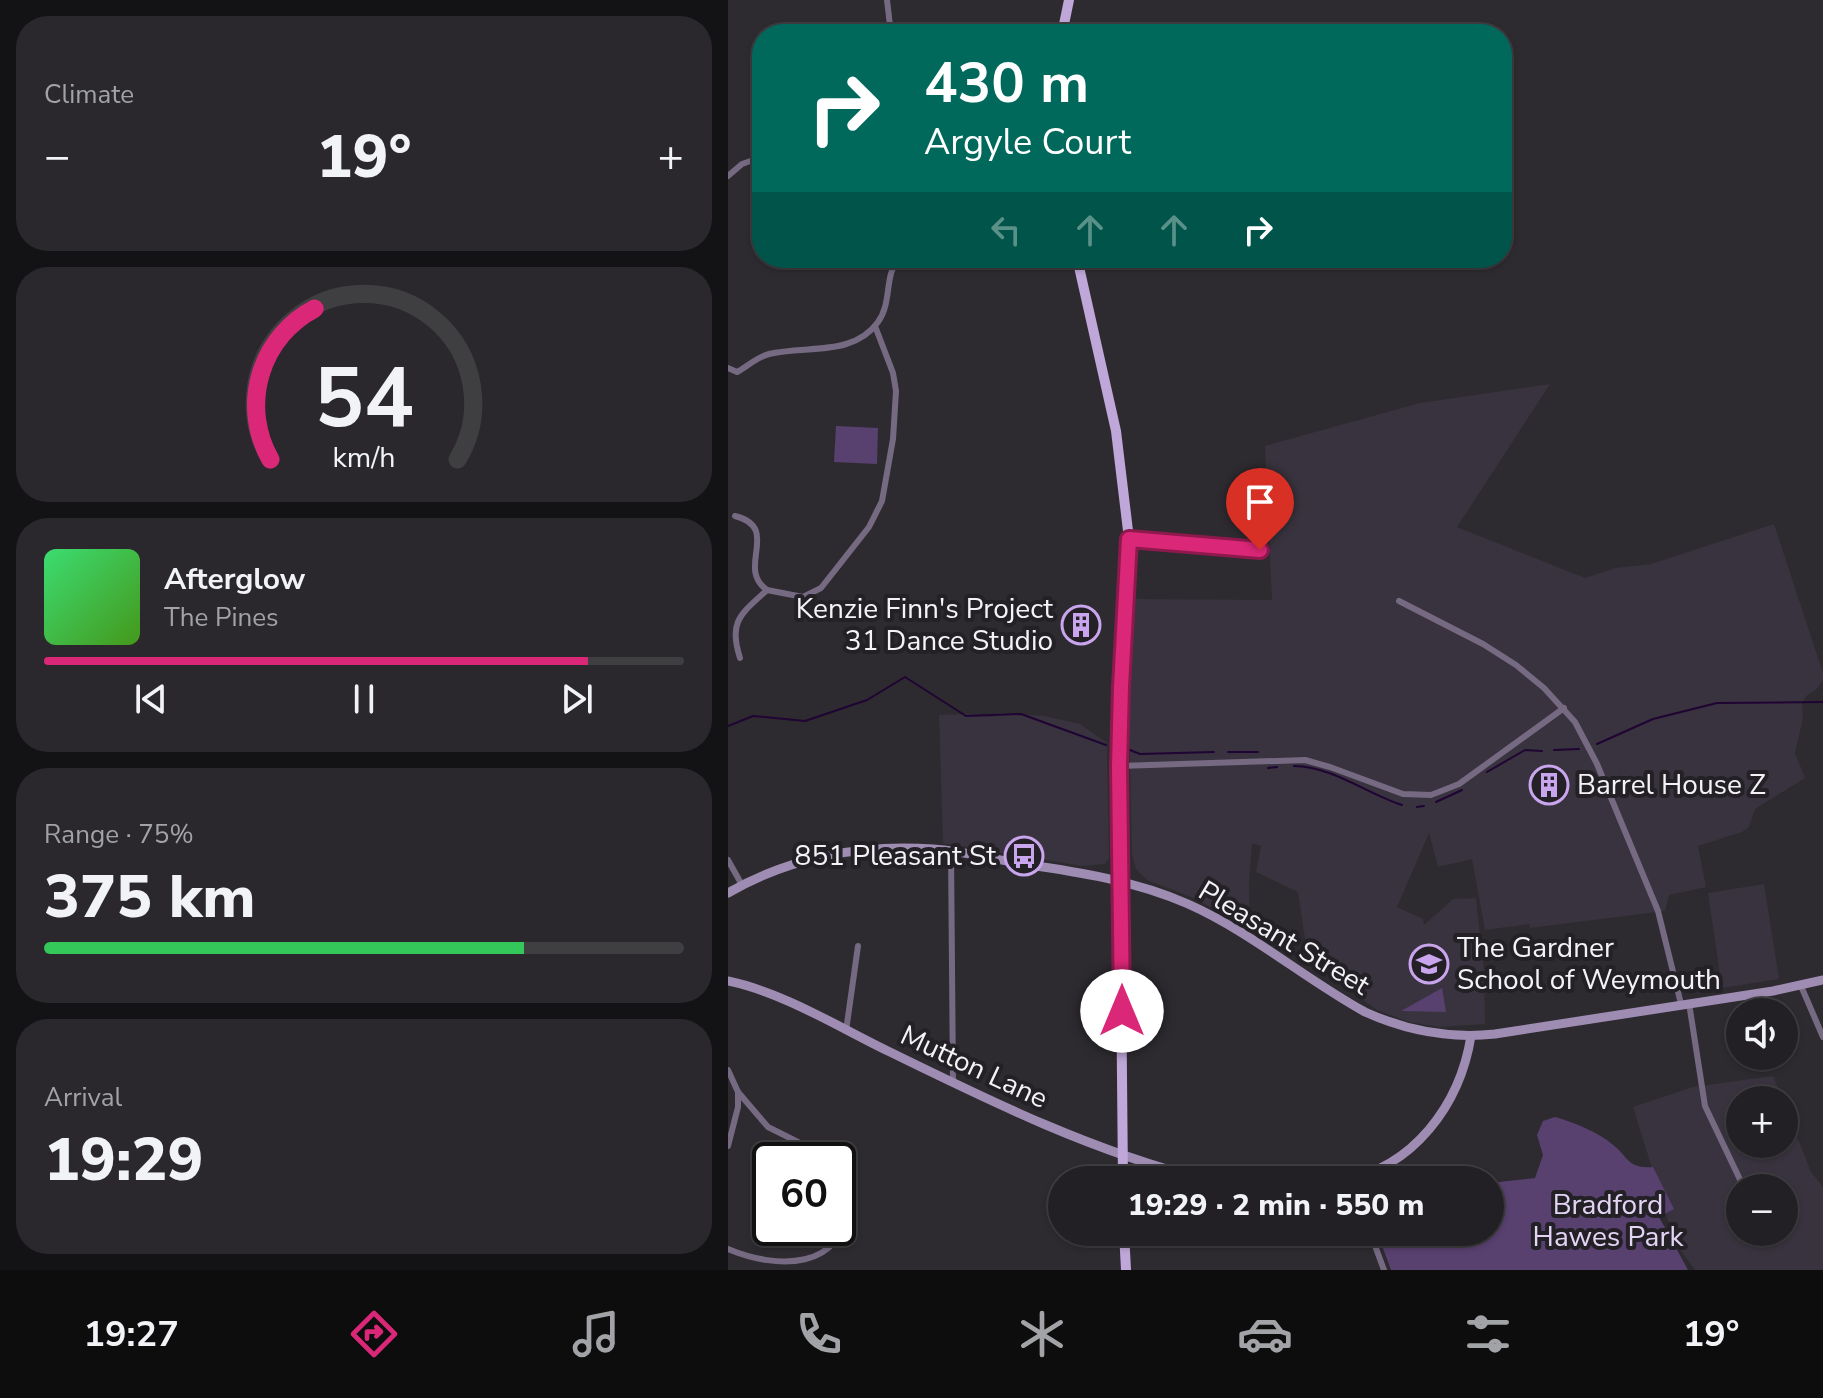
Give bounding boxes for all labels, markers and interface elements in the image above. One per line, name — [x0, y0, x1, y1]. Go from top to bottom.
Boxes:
text: 430 m — [924, 45, 1089, 122]
icon: right — [792, 56, 896, 160]
text: Climate — [44, 77, 134, 112]
text: 19° — [316, 116, 412, 198]
text: Argyle Court — [924, 118, 1131, 167]
text: − — [44, 127, 70, 187]
text: + — [658, 127, 684, 187]
icon: left — [984, 208, 1028, 252]
icon: ahead — [1068, 208, 1112, 252]
icon: ahead — [1152, 208, 1196, 252]
icon: right — [1236, 208, 1280, 252]
text: 54 — [314, 342, 414, 455]
text: km/h — [333, 438, 395, 477]
pin — [1226, 468, 1294, 550]
icon: arrive — [1238, 480, 1282, 524]
text: Afterglow — [164, 559, 305, 600]
place label: Kenzie Finn's Project 31 Dance Studio — [796, 590, 1053, 660]
text: The Pines — [164, 600, 279, 635]
building icon: Kenzie Finn's Project 31 Dance Studio — [1060, 604, 1102, 646]
icon: previous — [129, 677, 173, 721]
icon: pause — [342, 677, 386, 721]
icon: next — [555, 677, 599, 721]
building icon: Barrel House Z — [1528, 764, 1570, 806]
place label: Barrel House Z — [1577, 766, 1766, 804]
text: Range · 75% — [44, 817, 194, 852]
bus stop icon: 851 Pleasant St — [1003, 835, 1045, 877]
place label: 851 Pleasant St — [795, 837, 996, 875]
text: 375 km — [44, 856, 256, 938]
street label: Pleasant Street — [1191, 872, 1377, 1004]
place label: The Gardner School of Weymouth — [1457, 929, 1721, 999]
school or university icon: The Gardner School of Weymouth — [1408, 943, 1450, 985]
position arrow — [1080, 969, 1164, 1053]
map controls — [1726, 998, 1798, 1246]
button: sound — [1726, 998, 1798, 1070]
street label: Mutton Lane — [894, 1016, 1054, 1118]
text: Arrival — [44, 1080, 122, 1115]
button: + — [1726, 1086, 1798, 1158]
text: 19:29 — [44, 1119, 204, 1201]
speed limit sign: 60 — [752, 1142, 856, 1246]
button: − — [1726, 1174, 1798, 1246]
text: 19:29 · 2 min · 550 m — [1128, 1185, 1424, 1226]
park label: Bradford Hawes Park — [1533, 1186, 1684, 1256]
icon: directions — [346, 1306, 402, 1362]
icon: music — [568, 1306, 624, 1362]
icon: phone — [791, 1306, 847, 1362]
icon: climate — [1014, 1306, 1070, 1362]
icon: car — [1237, 1306, 1293, 1362]
icon: filters — [1460, 1306, 1516, 1362]
text: 19:27 — [83, 1310, 179, 1359]
text: 19° — [1683, 1310, 1740, 1359]

